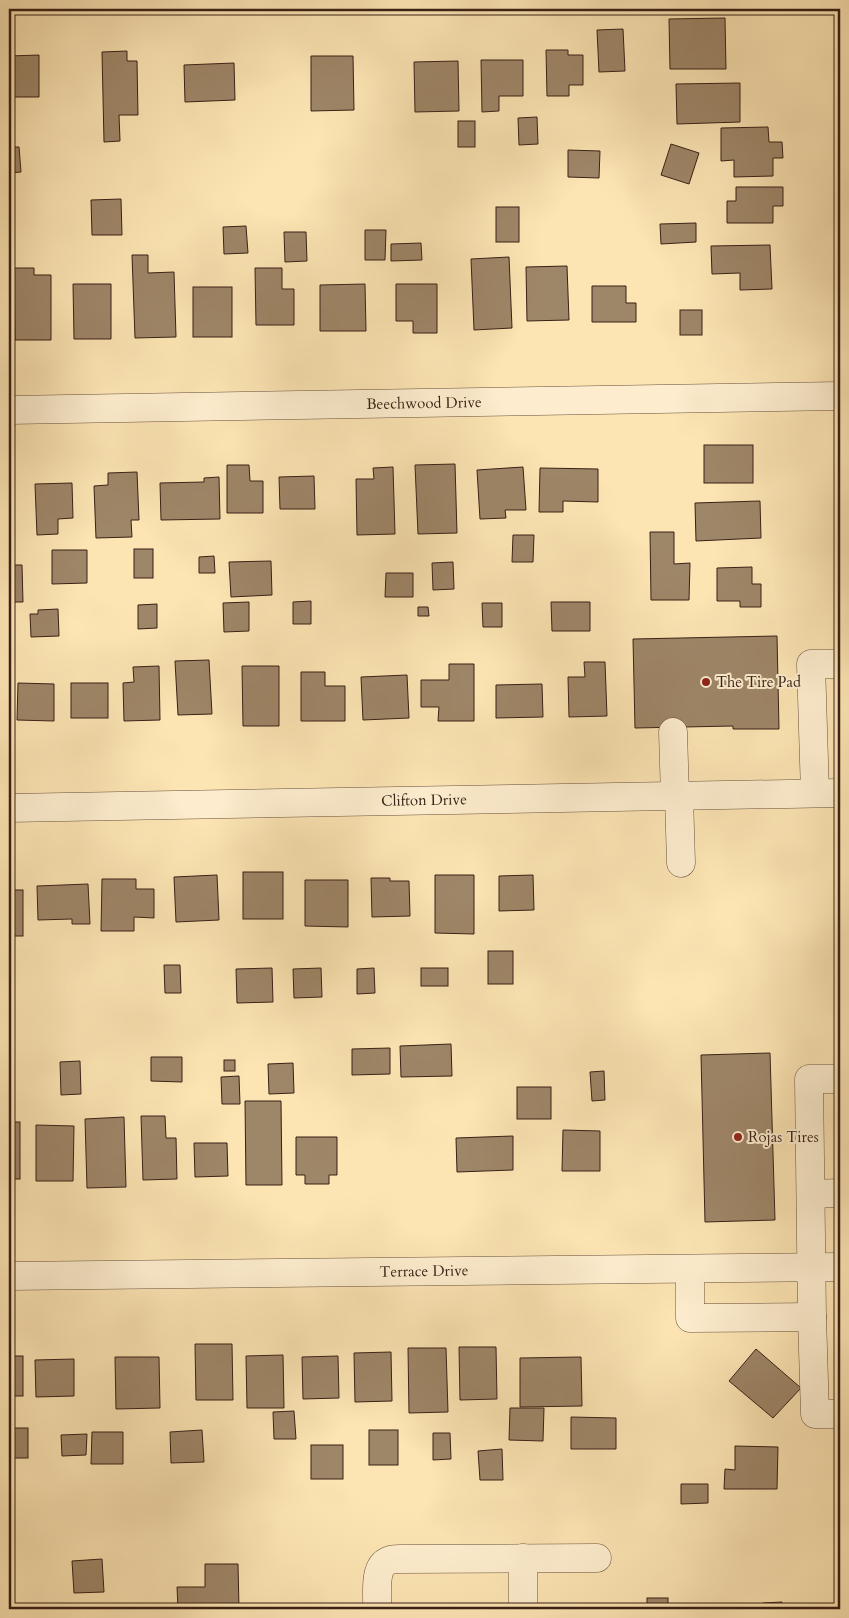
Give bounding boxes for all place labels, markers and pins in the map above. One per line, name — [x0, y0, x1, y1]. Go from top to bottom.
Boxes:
place label: The Tire Pad — [716, 672, 801, 692]
marker: The Tire Pad — [700, 676, 712, 688]
place label: Rojas Tires — [748, 1127, 819, 1147]
marker: Rojas Tires — [732, 1131, 744, 1143]

